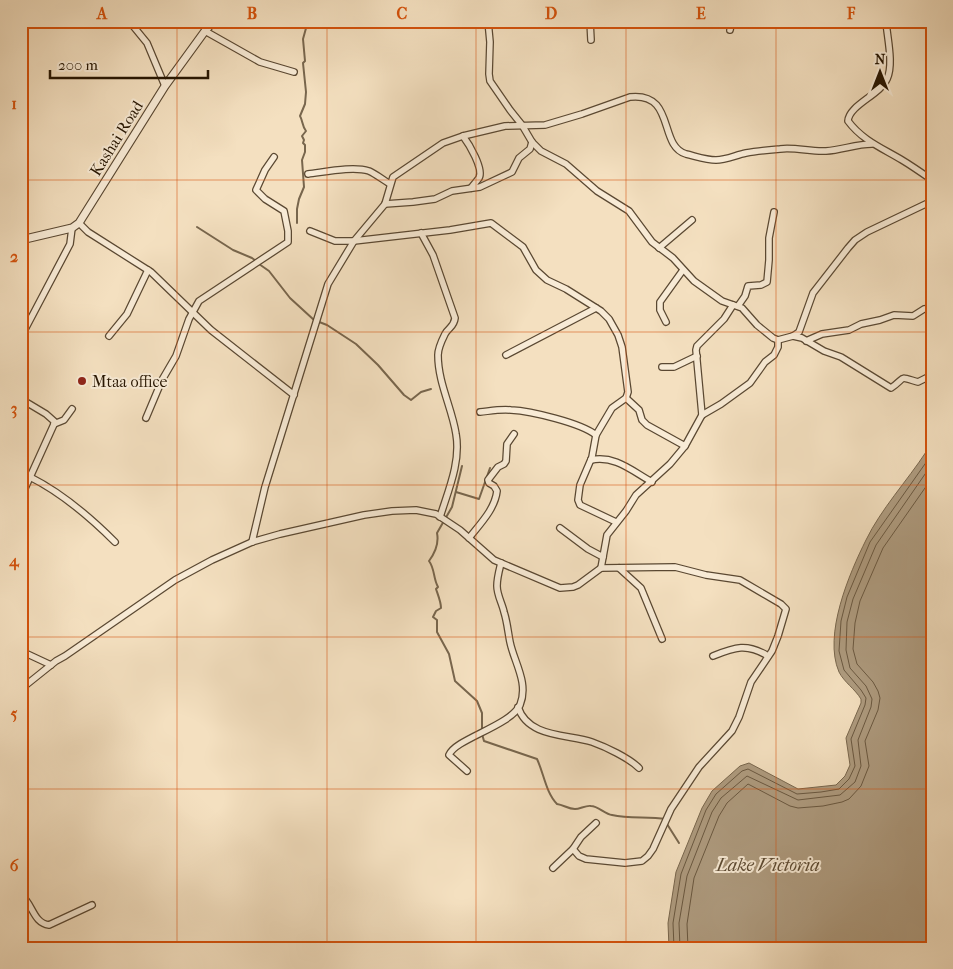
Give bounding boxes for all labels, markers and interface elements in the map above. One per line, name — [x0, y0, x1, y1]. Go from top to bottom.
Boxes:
text: A — [96, 4, 108, 23]
text: B — [247, 4, 257, 23]
text: C — [397, 4, 408, 23]
text: D — [545, 4, 557, 23]
text: E — [696, 4, 706, 23]
text: F — [846, 4, 856, 23]
scale bar — [50, 48, 208, 80]
north arrow — [856, 48, 906, 98]
text: N — [875, 51, 886, 68]
text: 200 m — [58, 56, 98, 74]
text: 1 — [11, 94, 17, 113]
street label: Kashai Road — [86, 97, 147, 179]
text: 2 — [10, 247, 18, 266]
place label: Mtaa office — [92, 372, 168, 391]
marker: Mtaa office — [76, 375, 88, 387]
text: 3 — [11, 399, 17, 419]
text: 4 — [8, 551, 20, 571]
text: 5 — [11, 704, 18, 723]
water label: Lake Victoria — [714, 855, 820, 876]
text: 6 — [10, 856, 19, 875]

